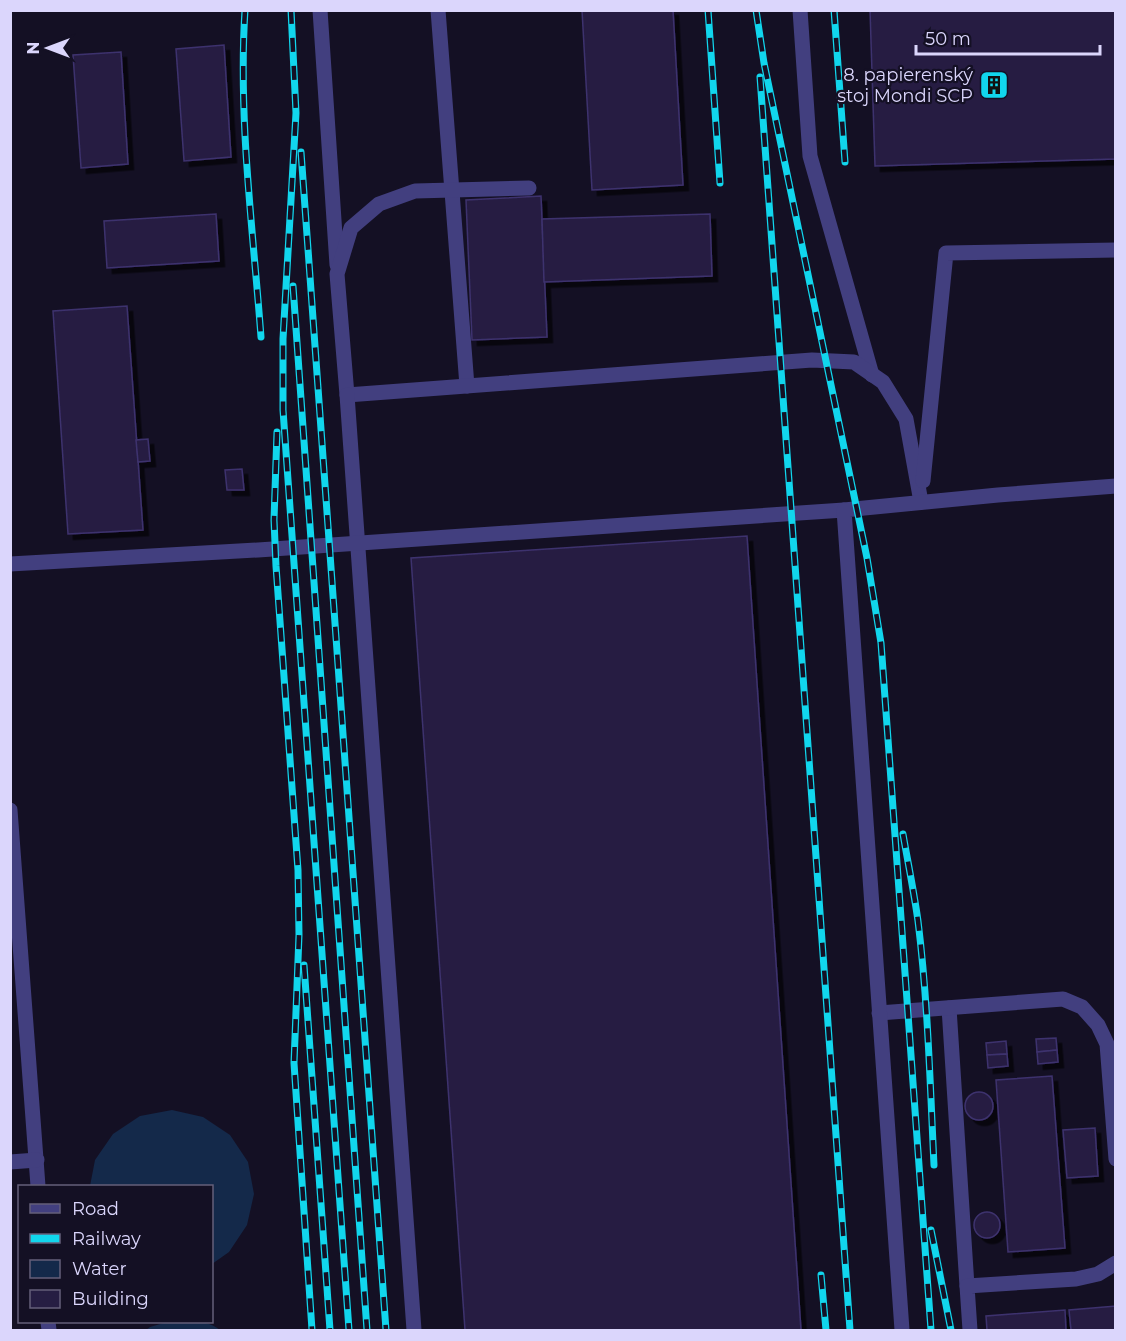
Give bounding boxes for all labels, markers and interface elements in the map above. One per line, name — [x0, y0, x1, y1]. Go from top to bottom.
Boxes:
north arrow — [18, 18, 78, 78]
scale bar — [916, 18, 1100, 56]
text: 50 m — [925, 28, 971, 50]
text: N — [24, 42, 43, 54]
place label: 8. papierenský stoj Mondi SCP — [837, 64, 973, 107]
building icon: 8. papierenský stoj Mondi SCP — [978, 69, 1010, 101]
legend — [18, 1185, 213, 1323]
text: Road — [72, 1198, 119, 1220]
text: Railway — [72, 1228, 141, 1250]
text: Water — [72, 1258, 127, 1280]
text: Building — [72, 1288, 149, 1310]

